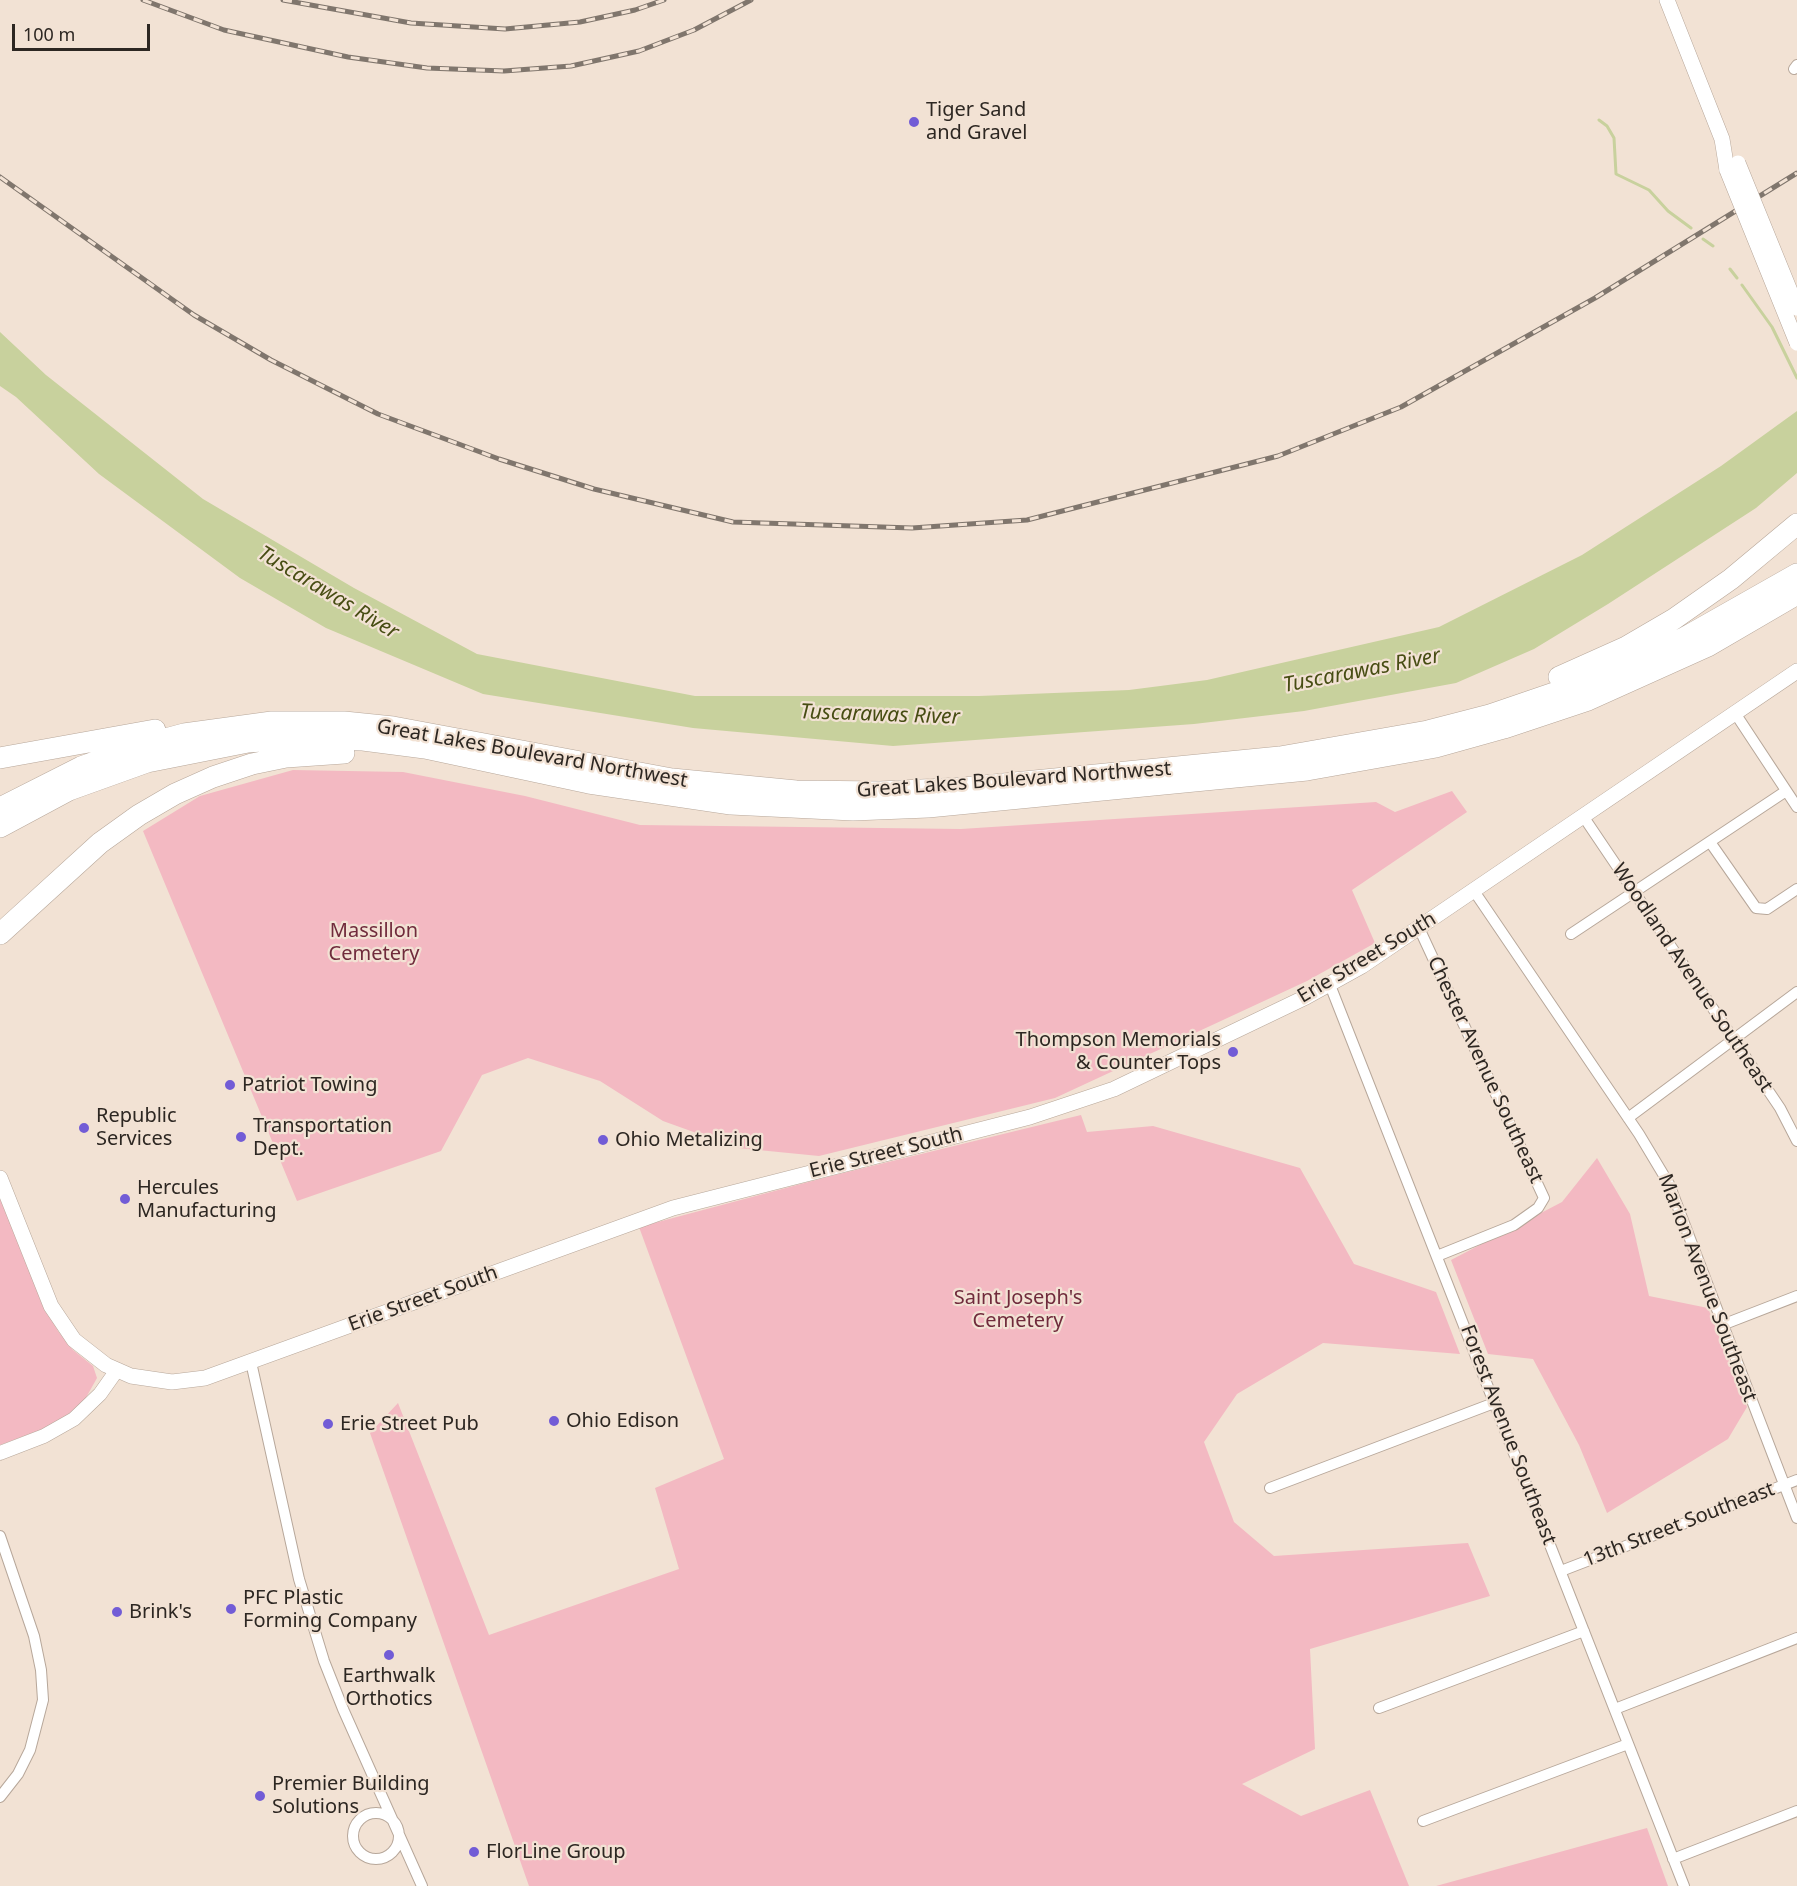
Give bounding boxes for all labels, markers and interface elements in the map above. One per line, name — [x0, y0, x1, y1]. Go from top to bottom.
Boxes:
scale bar — [15, 12, 153, 50]
text: 100 m — [23, 22, 75, 46]
place label: Tiger Sand and Gravel — [926, 98, 1027, 145]
marker: Tiger Sand and Gravel — [907, 115, 921, 129]
water label: Tuscarawas River — [253, 541, 403, 645]
water label: Tuscarawas River — [1281, 643, 1443, 699]
water label: Tuscarawas River — [800, 700, 960, 730]
street label: Great Lakes Boulevard Northwest — [375, 715, 689, 793]
street label: Great Lakes Boulevard Northwest — [856, 757, 1172, 803]
street label: Woodland Avenue Southeast — [1606, 859, 1778, 1097]
street label: Erie Street South — [1293, 907, 1441, 1009]
park label: Massillon Cemetery — [329, 919, 419, 966]
street label: Chester Avenue Southeast — [1422, 953, 1548, 1187]
place label: Thompson Memorials & Counter Tops — [1016, 1028, 1221, 1075]
marker: Thompson Memorials & Counter Tops — [1226, 1045, 1240, 1059]
place label: Patriot Towing — [242, 1073, 377, 1097]
marker: Patriot Towing — [223, 1078, 237, 1092]
place label: Republic Services — [96, 1104, 177, 1151]
place label: Transportation Dept. — [253, 1114, 392, 1161]
marker: Republic Services — [77, 1121, 91, 1135]
street label: Erie Street South — [807, 1122, 965, 1184]
place label: Ohio Metalizing — [615, 1128, 763, 1152]
marker: Transportation Dept. — [234, 1130, 248, 1144]
marker: Ohio Metalizing — [596, 1133, 610, 1147]
street label: Marion Avenue Southeast — [1652, 1171, 1762, 1405]
place label: Hercules Manufacturing — [137, 1176, 276, 1223]
marker: Hercules Manufacturing — [118, 1192, 132, 1206]
street label: Erie Street South — [345, 1261, 501, 1337]
park label: Saint Joseph's Cemetery — [954, 1286, 1082, 1333]
street label: Forest Avenue Southeast — [1455, 1322, 1561, 1548]
place label: Ohio Edison — [566, 1409, 679, 1433]
place label: Erie Street Pub — [340, 1412, 479, 1436]
marker: Ohio Edison — [547, 1414, 561, 1428]
marker: Erie Street Pub — [321, 1417, 335, 1431]
street label: 13th Street Southeast — [1580, 1477, 1778, 1573]
place label: PFC Plastic Forming Company — [243, 1586, 417, 1633]
place label: Brink's — [129, 1600, 192, 1624]
marker: PFC Plastic Forming Company — [224, 1602, 238, 1616]
marker: Brink's — [110, 1605, 124, 1619]
marker: Earthwalk Orthotics — [382, 1648, 396, 1662]
place label: Earthwalk Orthotics — [343, 1664, 435, 1711]
place label: Premier Building Solutions — [272, 1772, 430, 1819]
marker: Premier Building Solutions — [253, 1789, 267, 1803]
place label: FlorLine Group — [486, 1840, 626, 1864]
marker: FlorLine Group — [467, 1845, 481, 1859]

